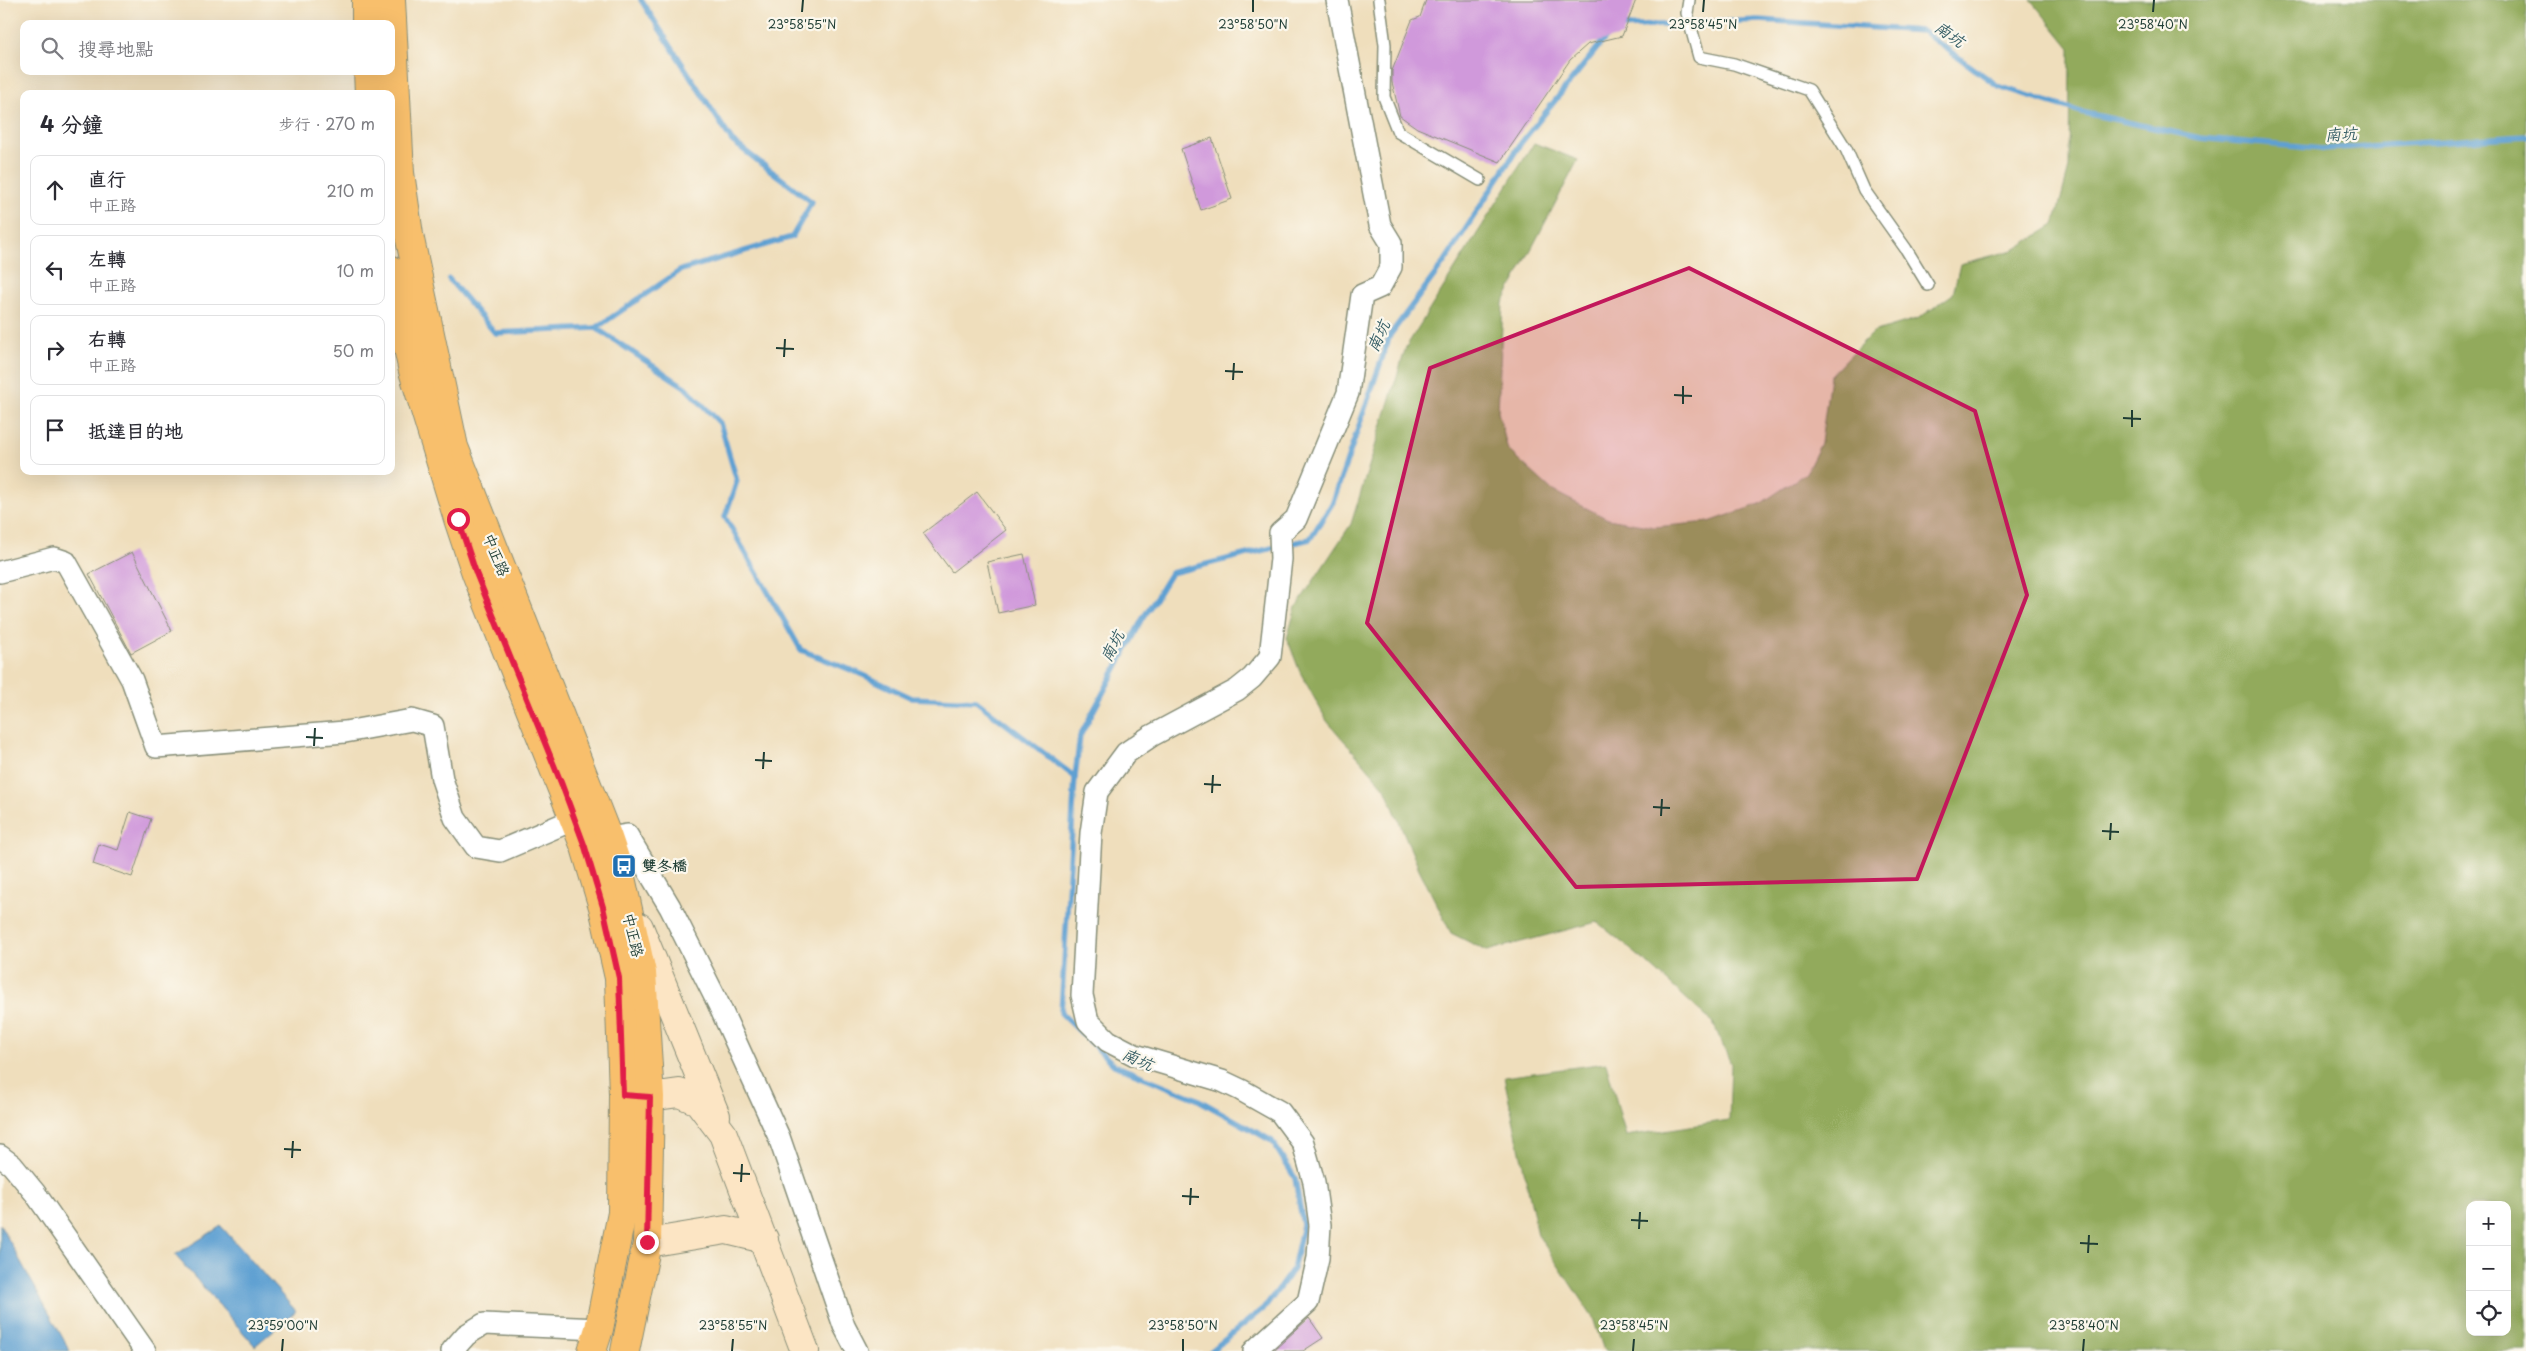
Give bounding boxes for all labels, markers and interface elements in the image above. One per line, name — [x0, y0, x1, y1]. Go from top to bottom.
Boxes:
water label: 南坑 — [1931, 14, 1972, 53]
text: 23°58'55"N — [768, 15, 836, 33]
text: 23°58'50"N — [1218, 15, 1288, 33]
text: 23°58'45"N — [1669, 15, 1737, 33]
text: 23°58'40"N — [2118, 15, 2188, 33]
search box — [20, 20, 395, 75]
icon: search — [38, 34, 66, 62]
text: 搜尋地點 — [78, 34, 154, 62]
text: 4 分鐘 — [40, 107, 103, 139]
text: 步行 · 270 m — [279, 111, 375, 135]
water label: 南坑 — [2324, 120, 2360, 146]
text: 直行 — [88, 164, 126, 192]
icon: ahead — [41, 176, 69, 204]
text: 210 m — [326, 178, 374, 202]
text: 中正路 — [88, 192, 136, 216]
text: 左轉 — [88, 244, 126, 272]
icon: left — [41, 256, 69, 284]
text: 10 m — [337, 258, 374, 282]
text: 中正路 — [88, 272, 136, 296]
water label: 南坑 — [1359, 314, 1396, 355]
text: 右轉 — [88, 324, 126, 352]
icon: right — [41, 336, 69, 364]
text: 50 m — [333, 338, 374, 362]
text: 中正路 — [88, 352, 136, 376]
icon: arrive — [41, 416, 69, 444]
text: 抵達目的地 — [88, 416, 183, 444]
route start — [447, 508, 470, 531]
street label: 中正路 — [478, 529, 516, 580]
water label: 南坑 — [1093, 624, 1130, 665]
bus stop icon: 雙冬橋 — [611, 853, 637, 879]
place label: 雙冬橋 — [642, 853, 687, 876]
street label: 中正路 — [618, 910, 651, 959]
water label: 南坑 — [1119, 1041, 1160, 1076]
map controls — [2466, 1201, 2511, 1336]
button: + — [2466, 1201, 2511, 1246]
route end — [636, 1231, 659, 1254]
button: − — [2466, 1246, 2511, 1291]
button: locate — [2466, 1291, 2511, 1336]
text: 23°59'00"N — [248, 1316, 318, 1334]
text: 23°58'55"N — [699, 1316, 767, 1334]
text: 23°58'50"N — [1148, 1316, 1218, 1334]
text: 23°58'45"N — [1600, 1316, 1668, 1334]
text: 23°58'40"N — [2049, 1316, 2119, 1334]

